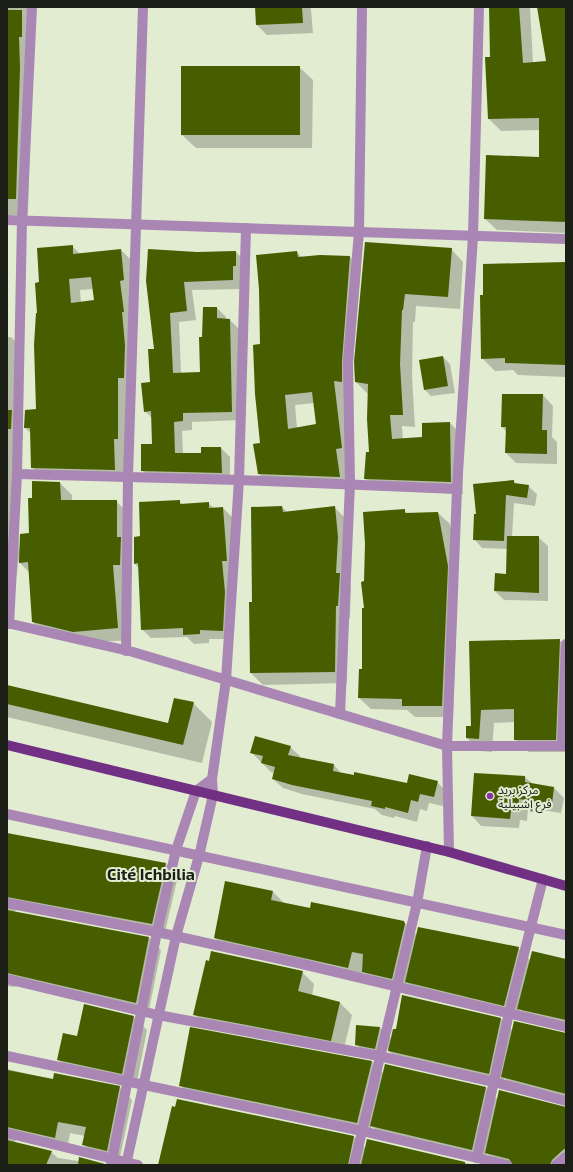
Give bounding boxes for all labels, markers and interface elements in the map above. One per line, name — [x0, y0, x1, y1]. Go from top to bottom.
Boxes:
place label: مركز بريد فرع إشبيلية — [498, 782, 552, 813]
marker: مركز بريد فرع إشبيلية — [485, 791, 495, 801]
district label: Cité Ichbilia — [107, 864, 195, 883]

